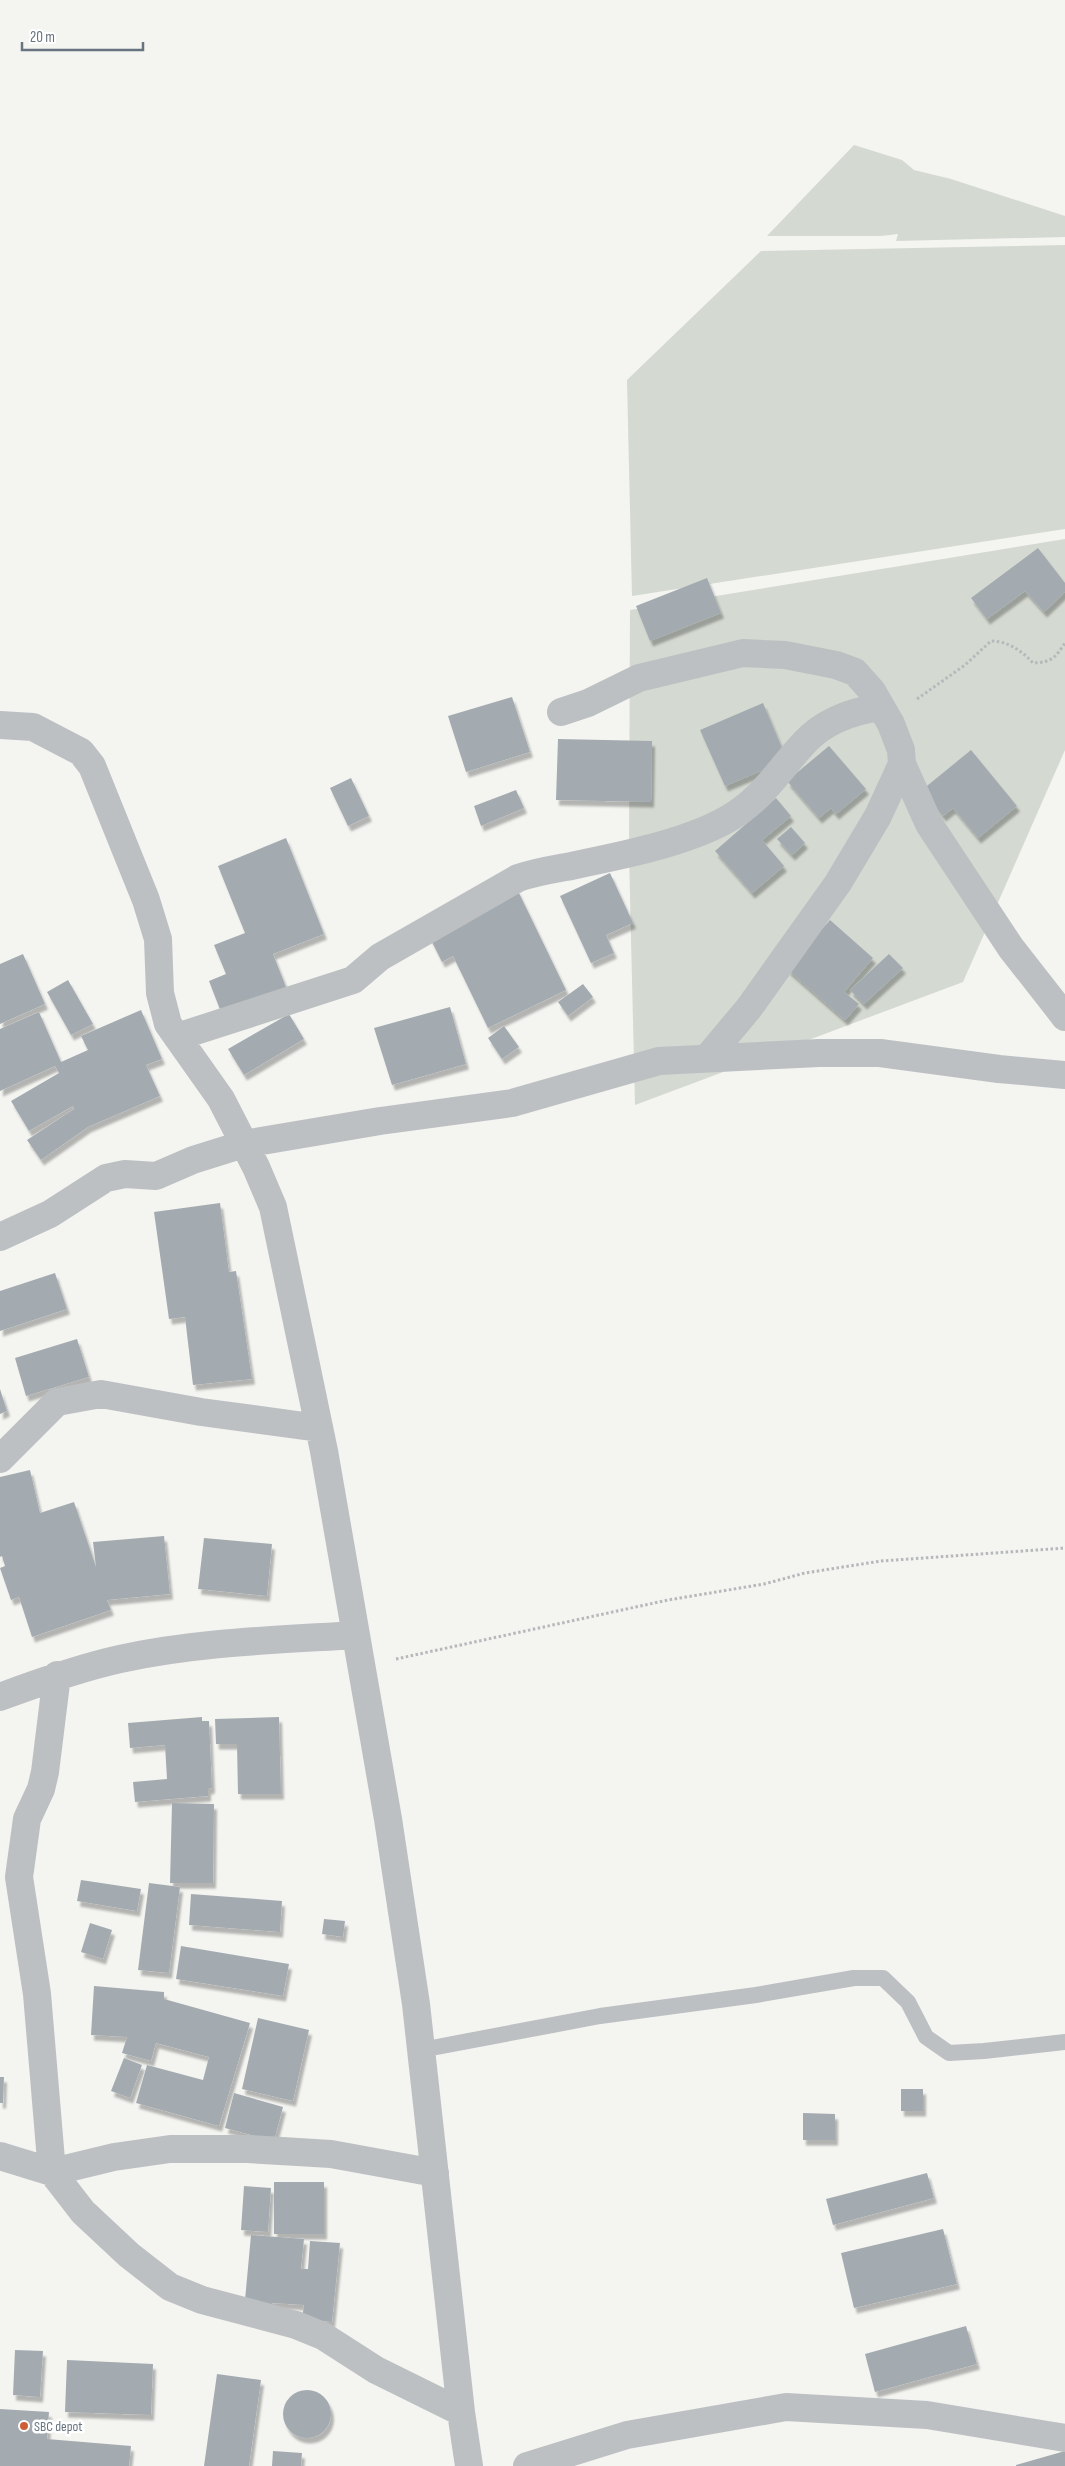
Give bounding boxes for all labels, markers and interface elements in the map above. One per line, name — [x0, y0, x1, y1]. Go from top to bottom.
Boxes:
scale bar — [22, 20, 144, 52]
text: 20 m — [30, 28, 55, 47]
place label: SBC depot — [34, 2418, 83, 2435]
marker: SBC depot — [18, 2420, 30, 2432]

